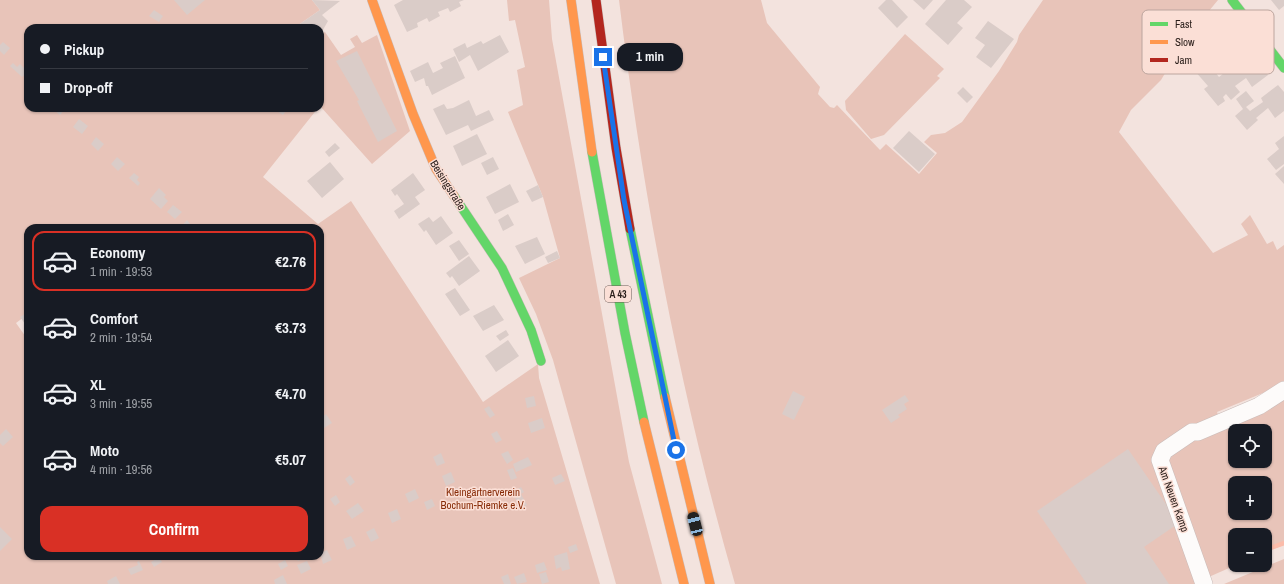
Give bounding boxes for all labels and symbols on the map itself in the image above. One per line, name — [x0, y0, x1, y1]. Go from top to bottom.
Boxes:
legend — [1142, 10, 1274, 74]
text: Fast — [1175, 17, 1193, 31]
text: Slow — [1175, 35, 1195, 49]
callout: 1 min — [617, 43, 683, 71]
route end — [594, 48, 612, 66]
text: Jam — [1175, 53, 1192, 67]
street label: Beisingstraße — [427, 157, 469, 213]
road number: A 43 — [605, 286, 631, 302]
route start — [667, 441, 685, 459]
street label: Am Neuen Kamp — [1155, 463, 1192, 534]
park label: Kleingärtnerverein Bochum-Riemke e.V. — [441, 485, 525, 512]
car — [686, 511, 704, 537]

